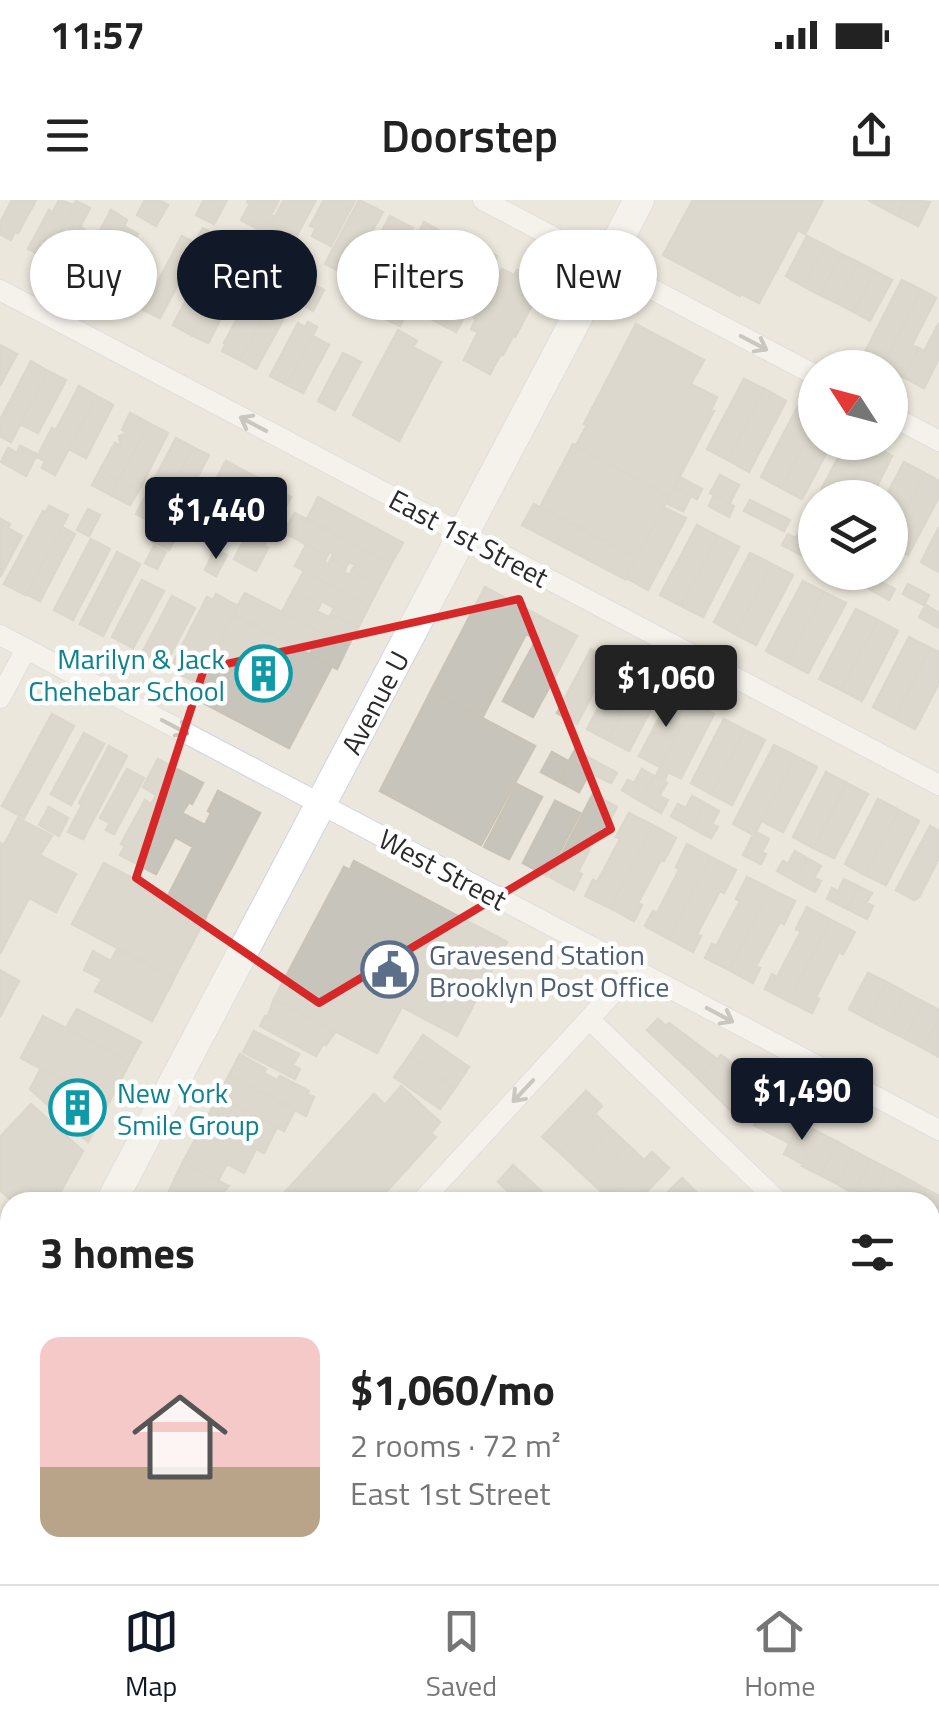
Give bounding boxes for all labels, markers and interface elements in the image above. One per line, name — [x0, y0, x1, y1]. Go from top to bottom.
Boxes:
text: 11:57 — [50, 6, 145, 64]
text: Doorstep — [381, 101, 558, 169]
icon: menu — [40, 108, 95, 163]
icon: share — [844, 108, 899, 163]
chip: Buy — [30, 230, 157, 320]
chip: Rent — [177, 230, 317, 320]
chip: Filters — [337, 230, 499, 320]
chip: New — [519, 230, 657, 320]
one-way arrow — [738, 334, 768, 353]
north arrow — [798, 350, 908, 460]
map controls — [798, 350, 908, 590]
one-way arrow — [239, 414, 269, 433]
pin: $1,440 — [135, 477, 297, 562]
street label: East 1st Street — [381, 478, 557, 598]
button: layers — [798, 480, 908, 590]
text: $1,440 — [167, 485, 265, 533]
place label: Marilyn & Jack Chehebar School — [28, 637, 225, 712]
street label: Avenue U — [329, 643, 419, 762]
building icon: Marilyn & Jack Chehebar School — [234, 644, 294, 704]
pin: $1,060 — [585, 645, 747, 730]
text: $1,060 — [617, 653, 715, 701]
one-way arrow — [159, 718, 189, 738]
street label: West Street — [371, 817, 515, 921]
place label: Gravesend Station Brooklyn Post Office — [429, 933, 669, 1008]
public building icon: Gravesend Station Brooklyn Post Office — [360, 940, 420, 1000]
one-way arrow — [705, 1006, 735, 1025]
pin: $1,490 — [721, 1058, 883, 1143]
text: $1,490 — [753, 1066, 851, 1114]
place label: New York Smile Group — [117, 1071, 260, 1146]
building icon: New York Smile Group — [48, 1078, 108, 1138]
one-way arrow — [512, 1078, 535, 1103]
text: 3 homes — [40, 1220, 195, 1284]
icon: filters — [845, 1225, 900, 1280]
text: $1,060/mo — [350, 1357, 555, 1421]
icon: home — [120, 1377, 240, 1497]
text: 2 rooms · 72 m² — [350, 1421, 561, 1469]
text: East 1st Street — [350, 1469, 550, 1517]
tab: Map — [124, 1604, 179, 1707]
tab: Saved — [426, 1604, 497, 1707]
tab: Home — [744, 1604, 815, 1707]

